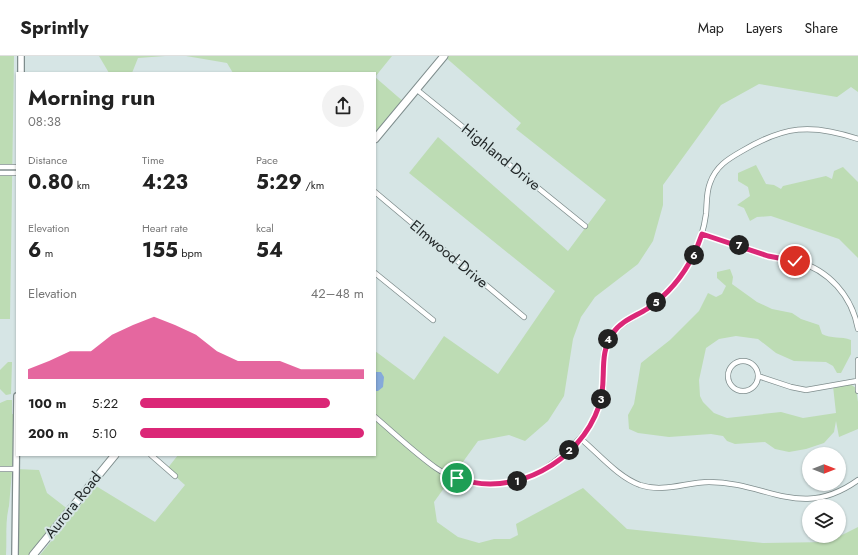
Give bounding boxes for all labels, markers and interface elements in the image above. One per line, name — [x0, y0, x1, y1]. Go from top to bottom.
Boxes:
text: Sprintly — [20, 14, 89, 41]
text: Map — [698, 18, 724, 38]
text: Layers — [746, 18, 782, 38]
text: Share — [804, 18, 838, 38]
text: Morning run — [28, 81, 155, 113]
button: share — [322, 85, 364, 127]
text: 08:38 — [28, 112, 61, 131]
street label: Highland Drive — [457, 118, 545, 196]
text: Distance — [28, 152, 67, 168]
text: Time — [142, 152, 164, 168]
text: Pace — [256, 152, 278, 168]
text: 0.80 — [28, 168, 73, 197]
text: 4:23 — [142, 168, 188, 197]
text: 5:29 — [256, 168, 302, 197]
text: km — [73, 177, 90, 193]
text: /km — [302, 177, 324, 193]
street label: Elmwood Drive — [405, 215, 493, 293]
text: Elevation — [28, 220, 70, 236]
text: Heart rate — [142, 220, 188, 236]
text: kcal — [256, 220, 274, 236]
pin: 7 — [729, 235, 749, 255]
text: 6 — [28, 236, 41, 265]
text: 155 — [142, 236, 178, 265]
text: 54 — [256, 236, 283, 265]
text: 7 — [736, 237, 742, 253]
pin — [778, 244, 812, 278]
text: m — [41, 245, 53, 261]
text: bpm — [178, 245, 202, 261]
pin: 6 — [684, 245, 704, 265]
text: 6 — [690, 247, 698, 263]
icon: check — [784, 250, 806, 272]
text: Elevation — [28, 284, 77, 303]
text: 42–48 m — [311, 284, 364, 303]
pin: 5 — [646, 292, 666, 312]
text: 5 — [652, 294, 660, 310]
pin: 4 — [598, 329, 618, 349]
text: 4 — [604, 331, 612, 347]
pin: 3 — [591, 389, 611, 409]
text: 3 — [598, 391, 604, 407]
text: 100 m — [28, 394, 66, 413]
text: 5:22 — [92, 394, 118, 413]
text: 200 m — [28, 424, 68, 443]
text: 5:10 — [92, 424, 117, 443]
pin: 2 — [559, 440, 579, 460]
text: 2 — [565, 442, 573, 458]
north arrow — [802, 447, 846, 491]
map controls — [802, 447, 846, 543]
pin — [440, 461, 474, 495]
street label: Aurora Road — [39, 467, 107, 543]
icon: arrive — [446, 467, 468, 489]
pin: 1 — [507, 471, 527, 491]
text: 1 — [514, 473, 520, 489]
button: layers — [802, 499, 846, 543]

